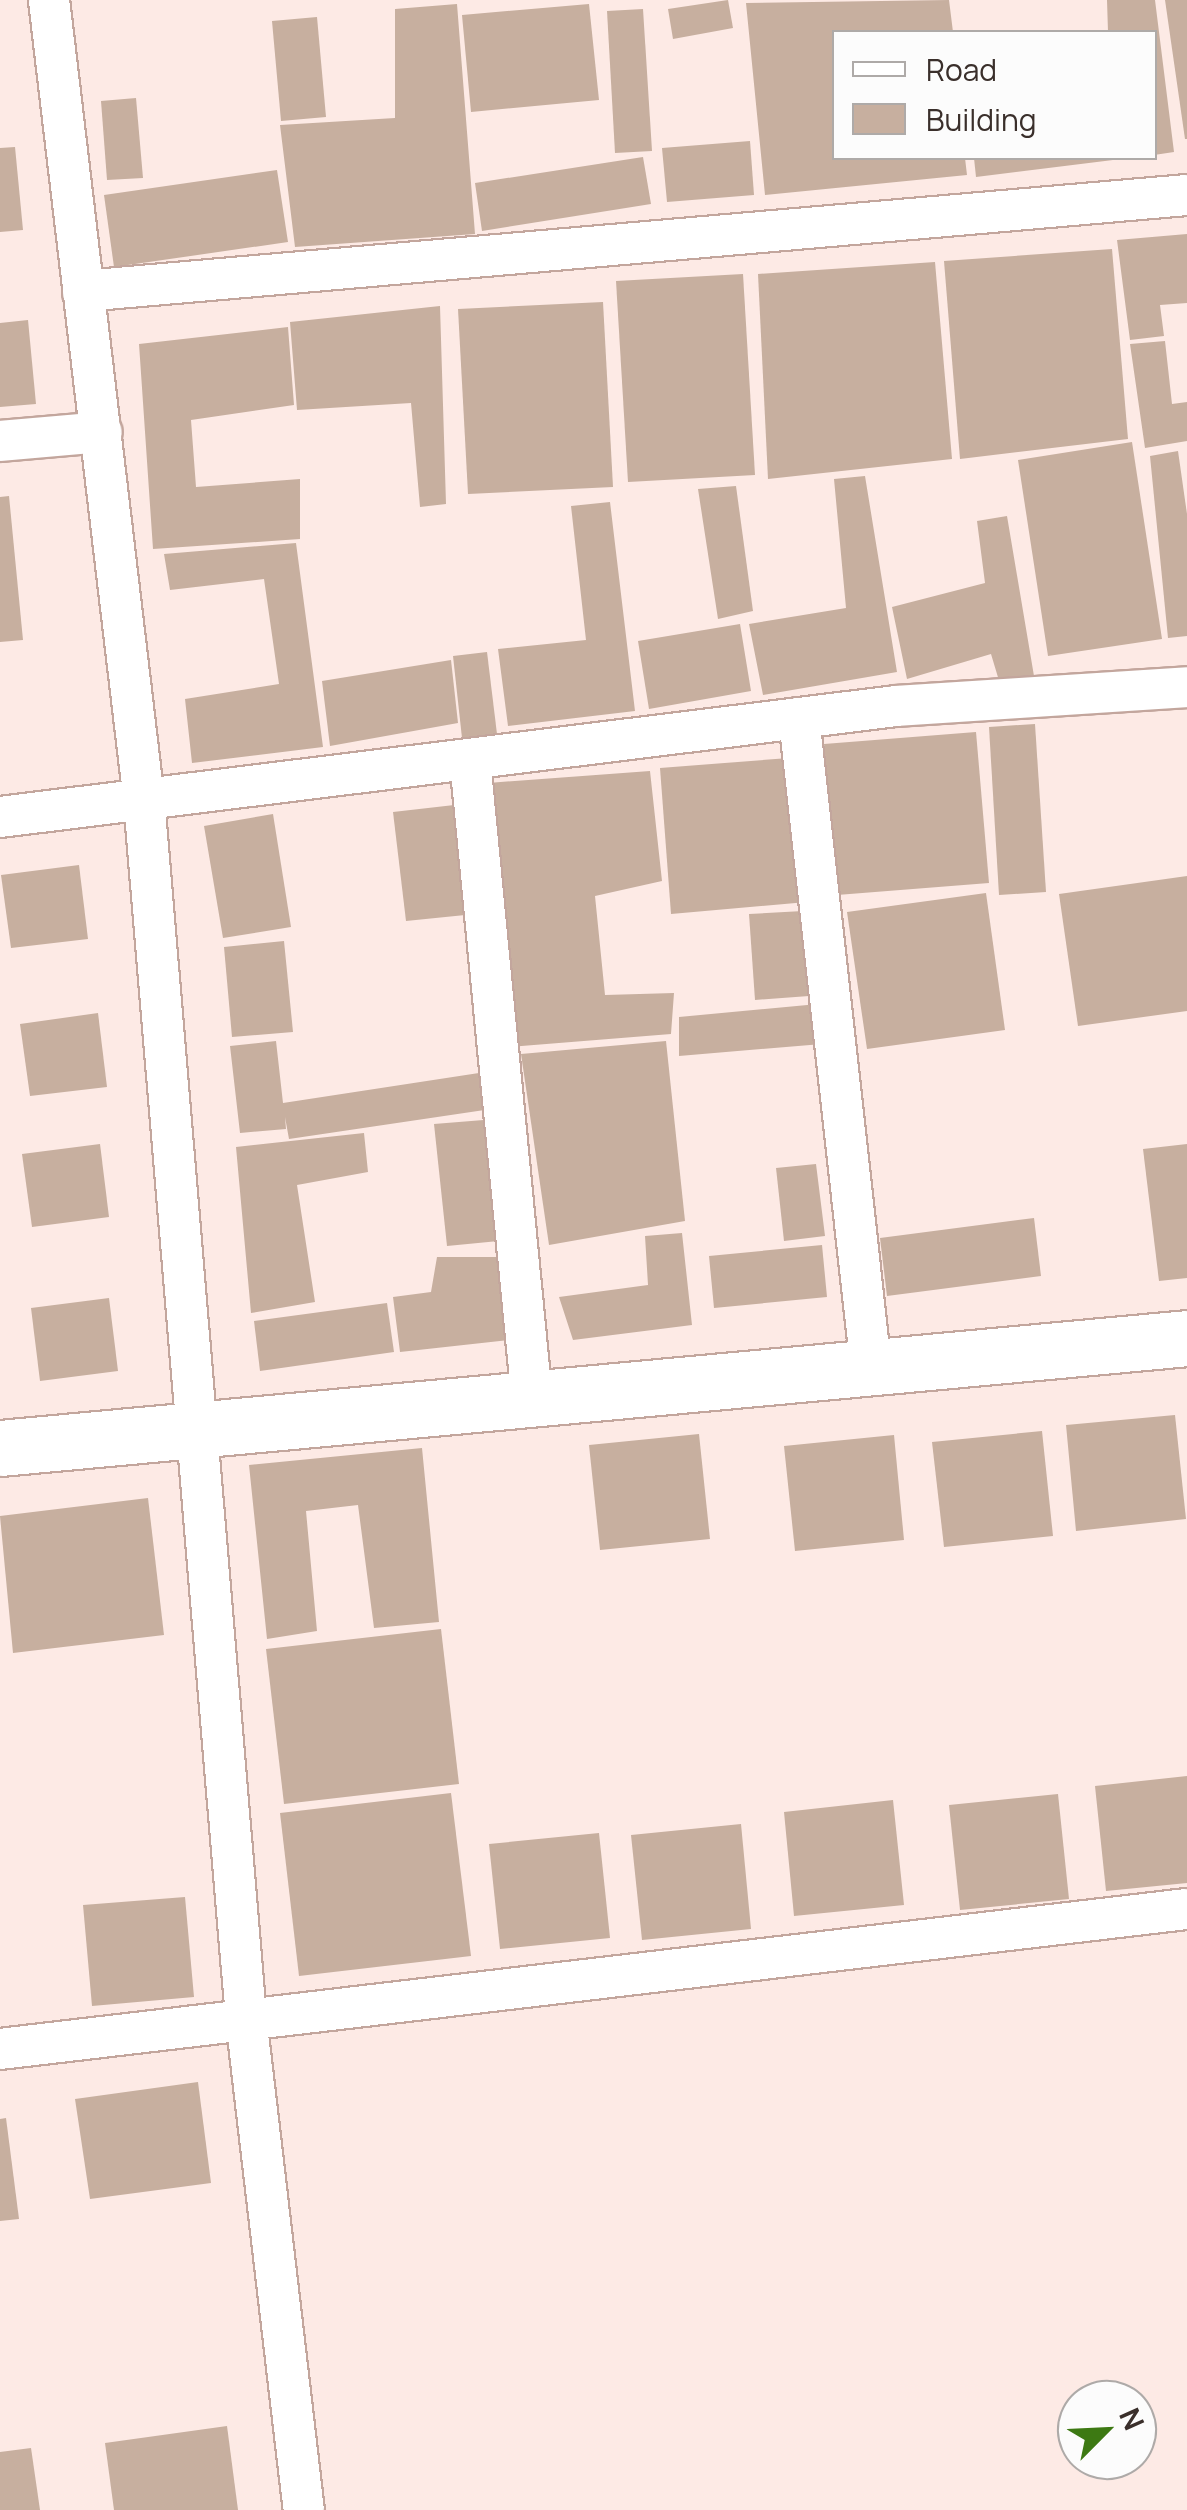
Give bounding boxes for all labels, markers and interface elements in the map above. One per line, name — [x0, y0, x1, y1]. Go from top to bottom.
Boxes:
legend — [832, 30, 1157, 160]
text: Road — [926, 49, 997, 90]
text: Building — [926, 99, 1037, 140]
north arrow — [1057, 2380, 1157, 2480]
text: N — [1111, 2402, 1154, 2436]

